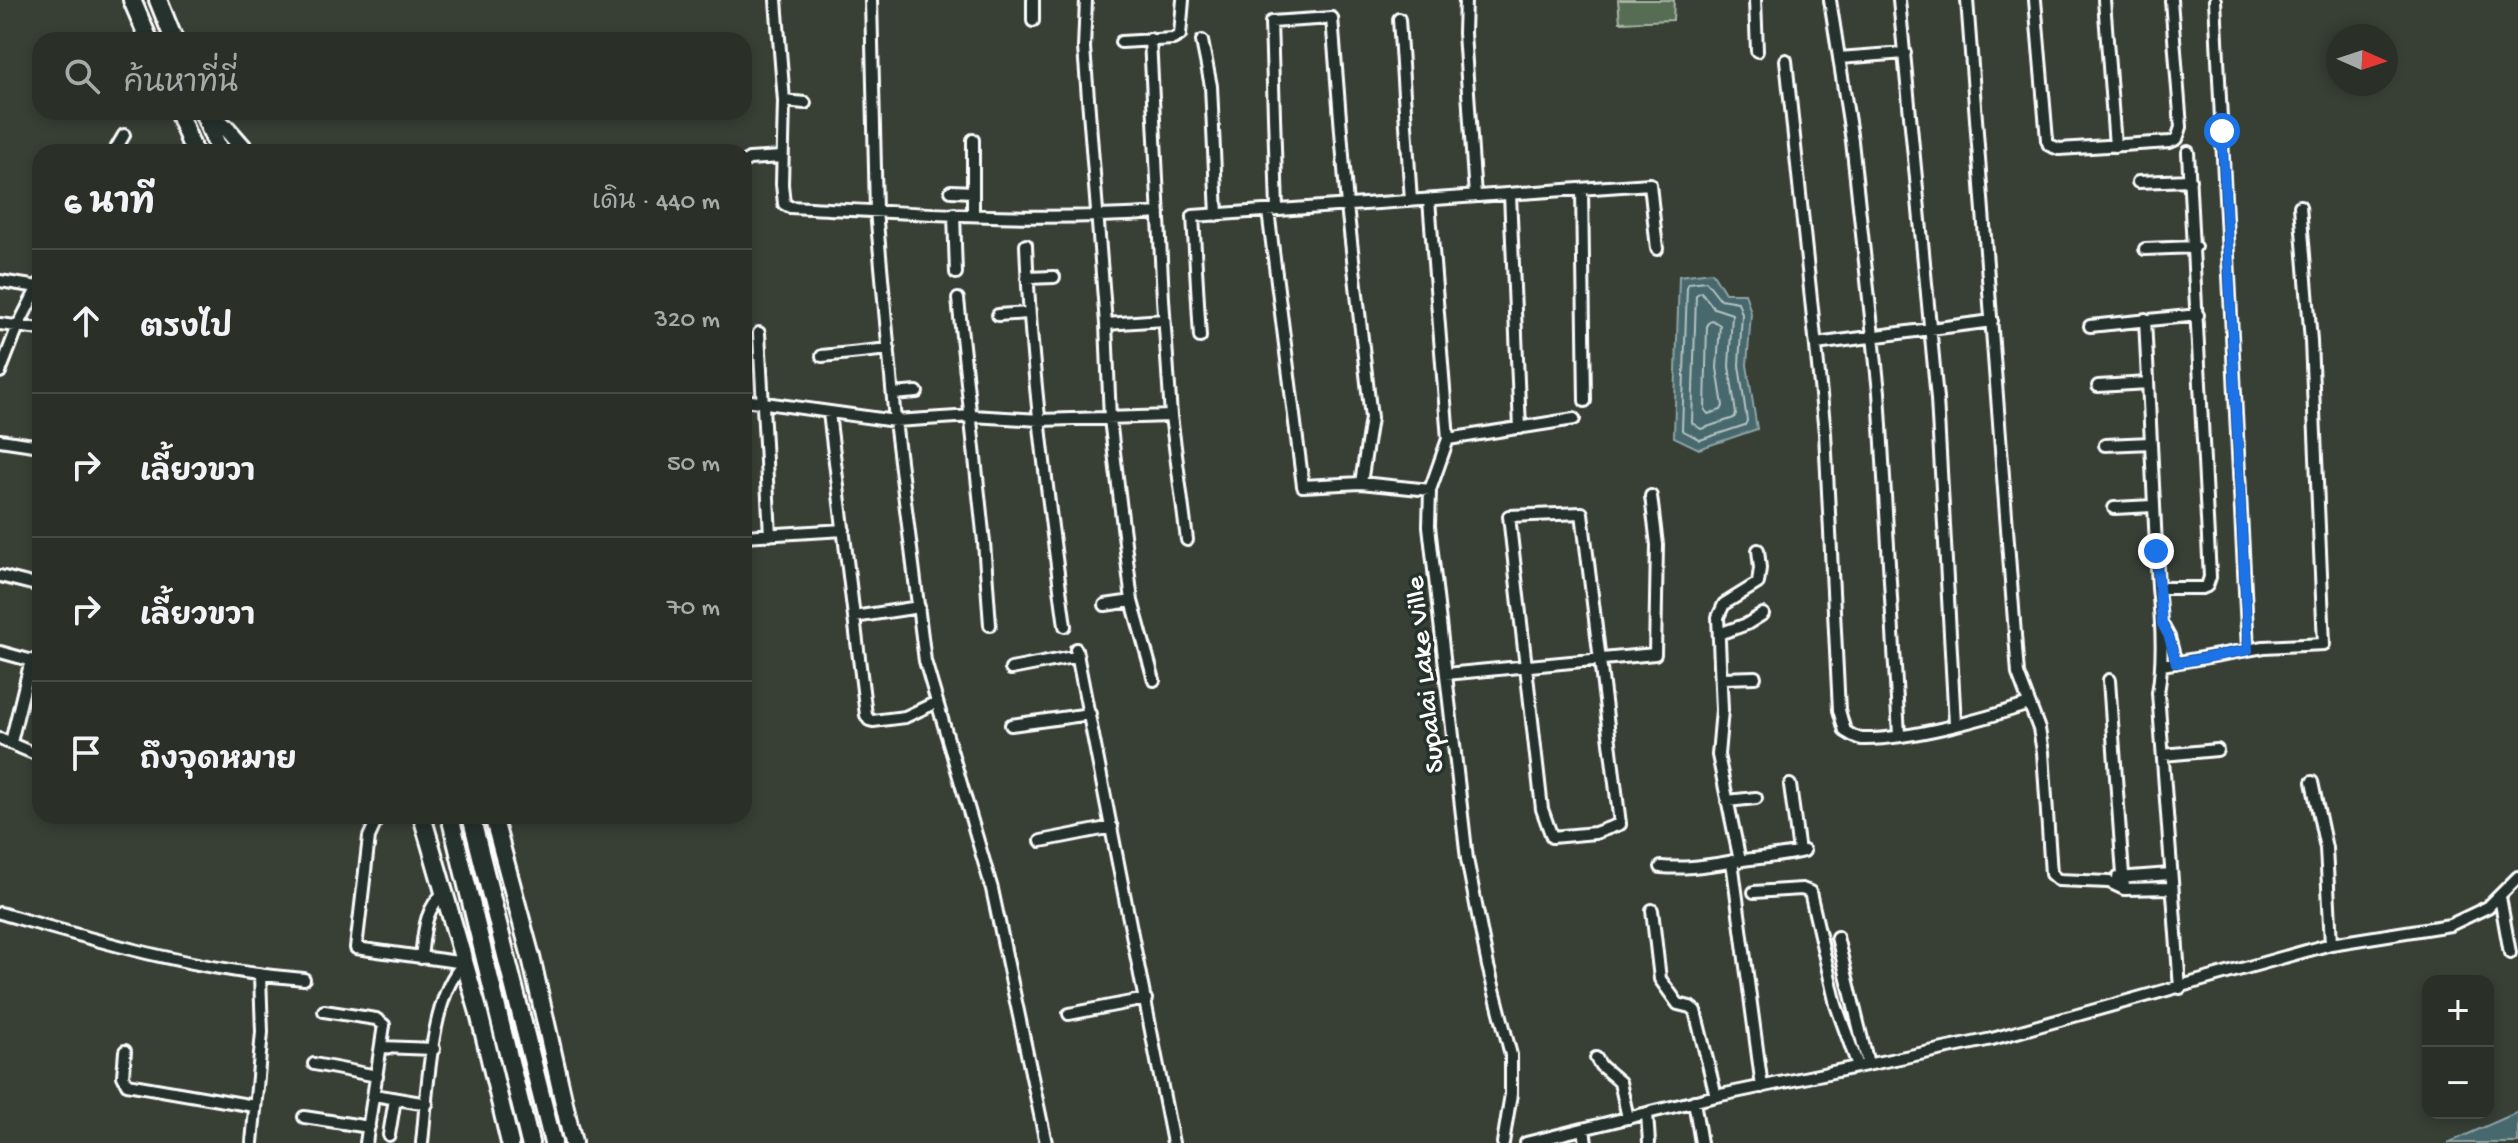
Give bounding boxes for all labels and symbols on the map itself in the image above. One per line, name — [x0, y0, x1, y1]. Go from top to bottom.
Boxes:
north arrow — [2326, 24, 2398, 96]
route start — [2204, 113, 2240, 149]
route end — [2138, 533, 2174, 569]
street label: Supalai Lake Ville — [1400, 574, 1453, 775]

